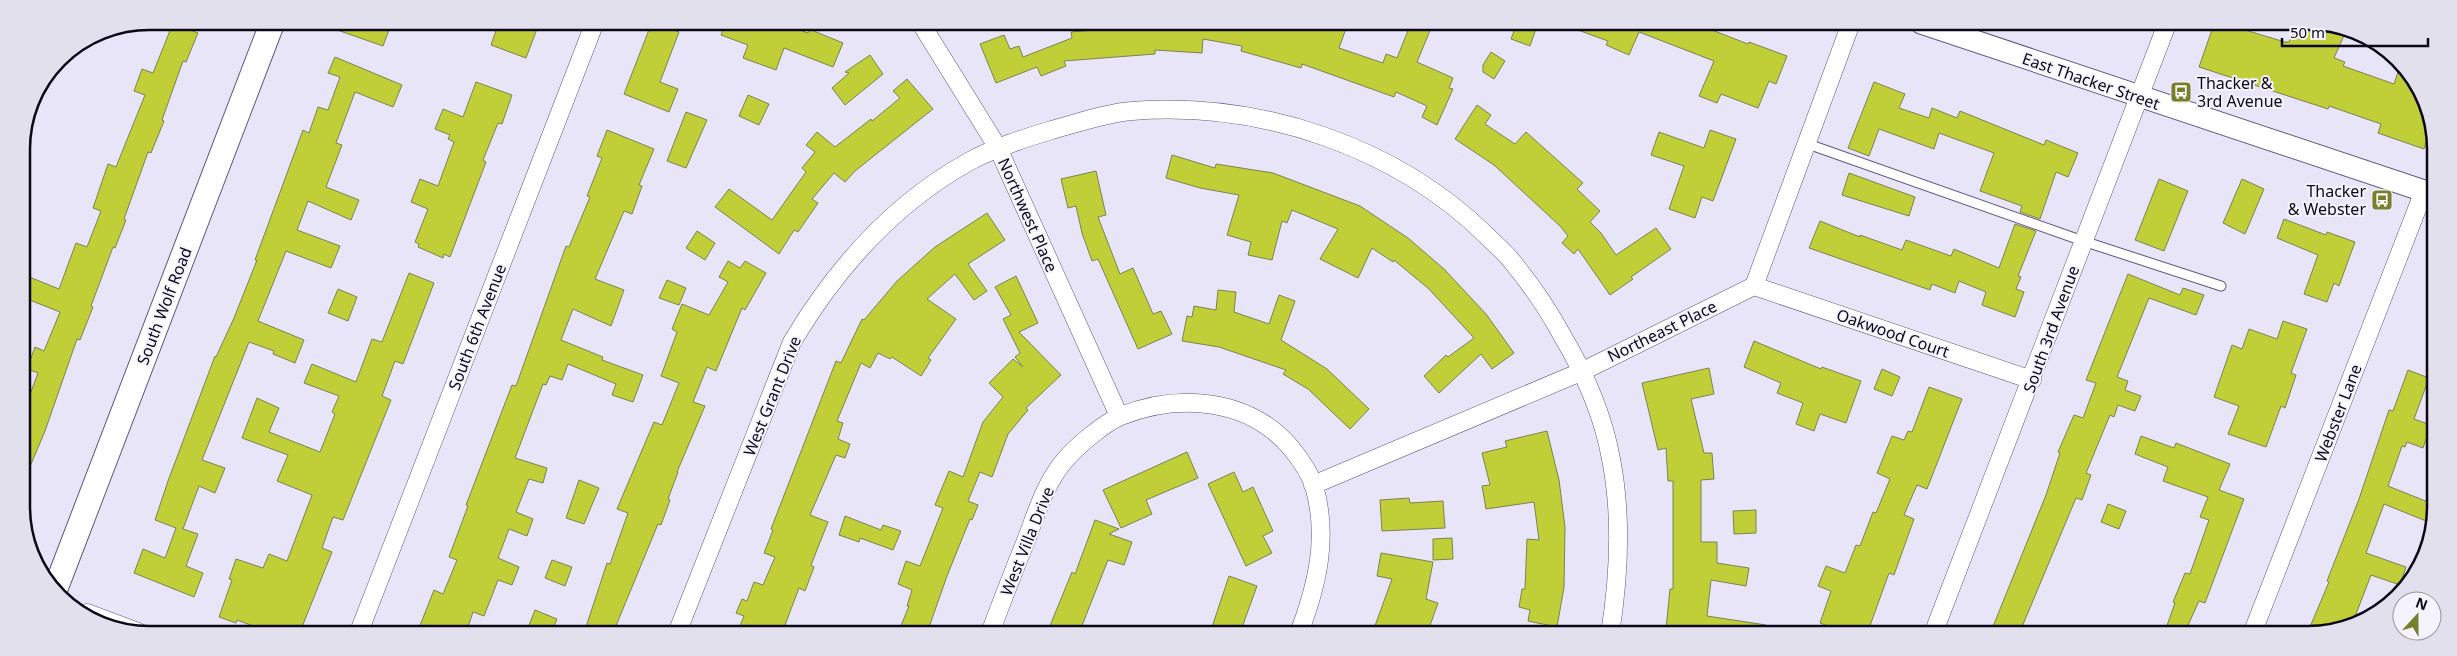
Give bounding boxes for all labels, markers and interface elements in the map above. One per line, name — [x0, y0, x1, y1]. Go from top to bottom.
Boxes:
scale bar — [2282, 15, 2428, 47]
text: 50 m — [2290, 22, 2325, 42]
street label: East Thacker Street — [2019, 47, 2163, 115]
place label: Thacker & 3rd Avenue — [2197, 72, 2283, 112]
bus stop icon: Thacker & 3rd Avenue — [2169, 80, 2193, 104]
street label: Northwest Place — [993, 154, 1063, 276]
place label: Thacker & Webster — [2288, 180, 2366, 220]
bus stop icon: Thacker & Webster — [2370, 188, 2394, 212]
street label: South Wolf Road — [131, 244, 197, 368]
street label: South 6th Avenue — [443, 261, 511, 393]
street label: South 3rd Avenue — [2018, 262, 2084, 396]
street label: Northeast Place — [1604, 295, 1720, 367]
street label: Oakwood Court — [1834, 303, 1953, 363]
street label: West Grant Drive — [738, 333, 806, 459]
street label: Webster Lane — [2309, 361, 2367, 465]
street label: West Villa Drive — [995, 483, 1059, 599]
north arrow — [2392, 591, 2442, 641]
text: N — [2413, 592, 2431, 614]

